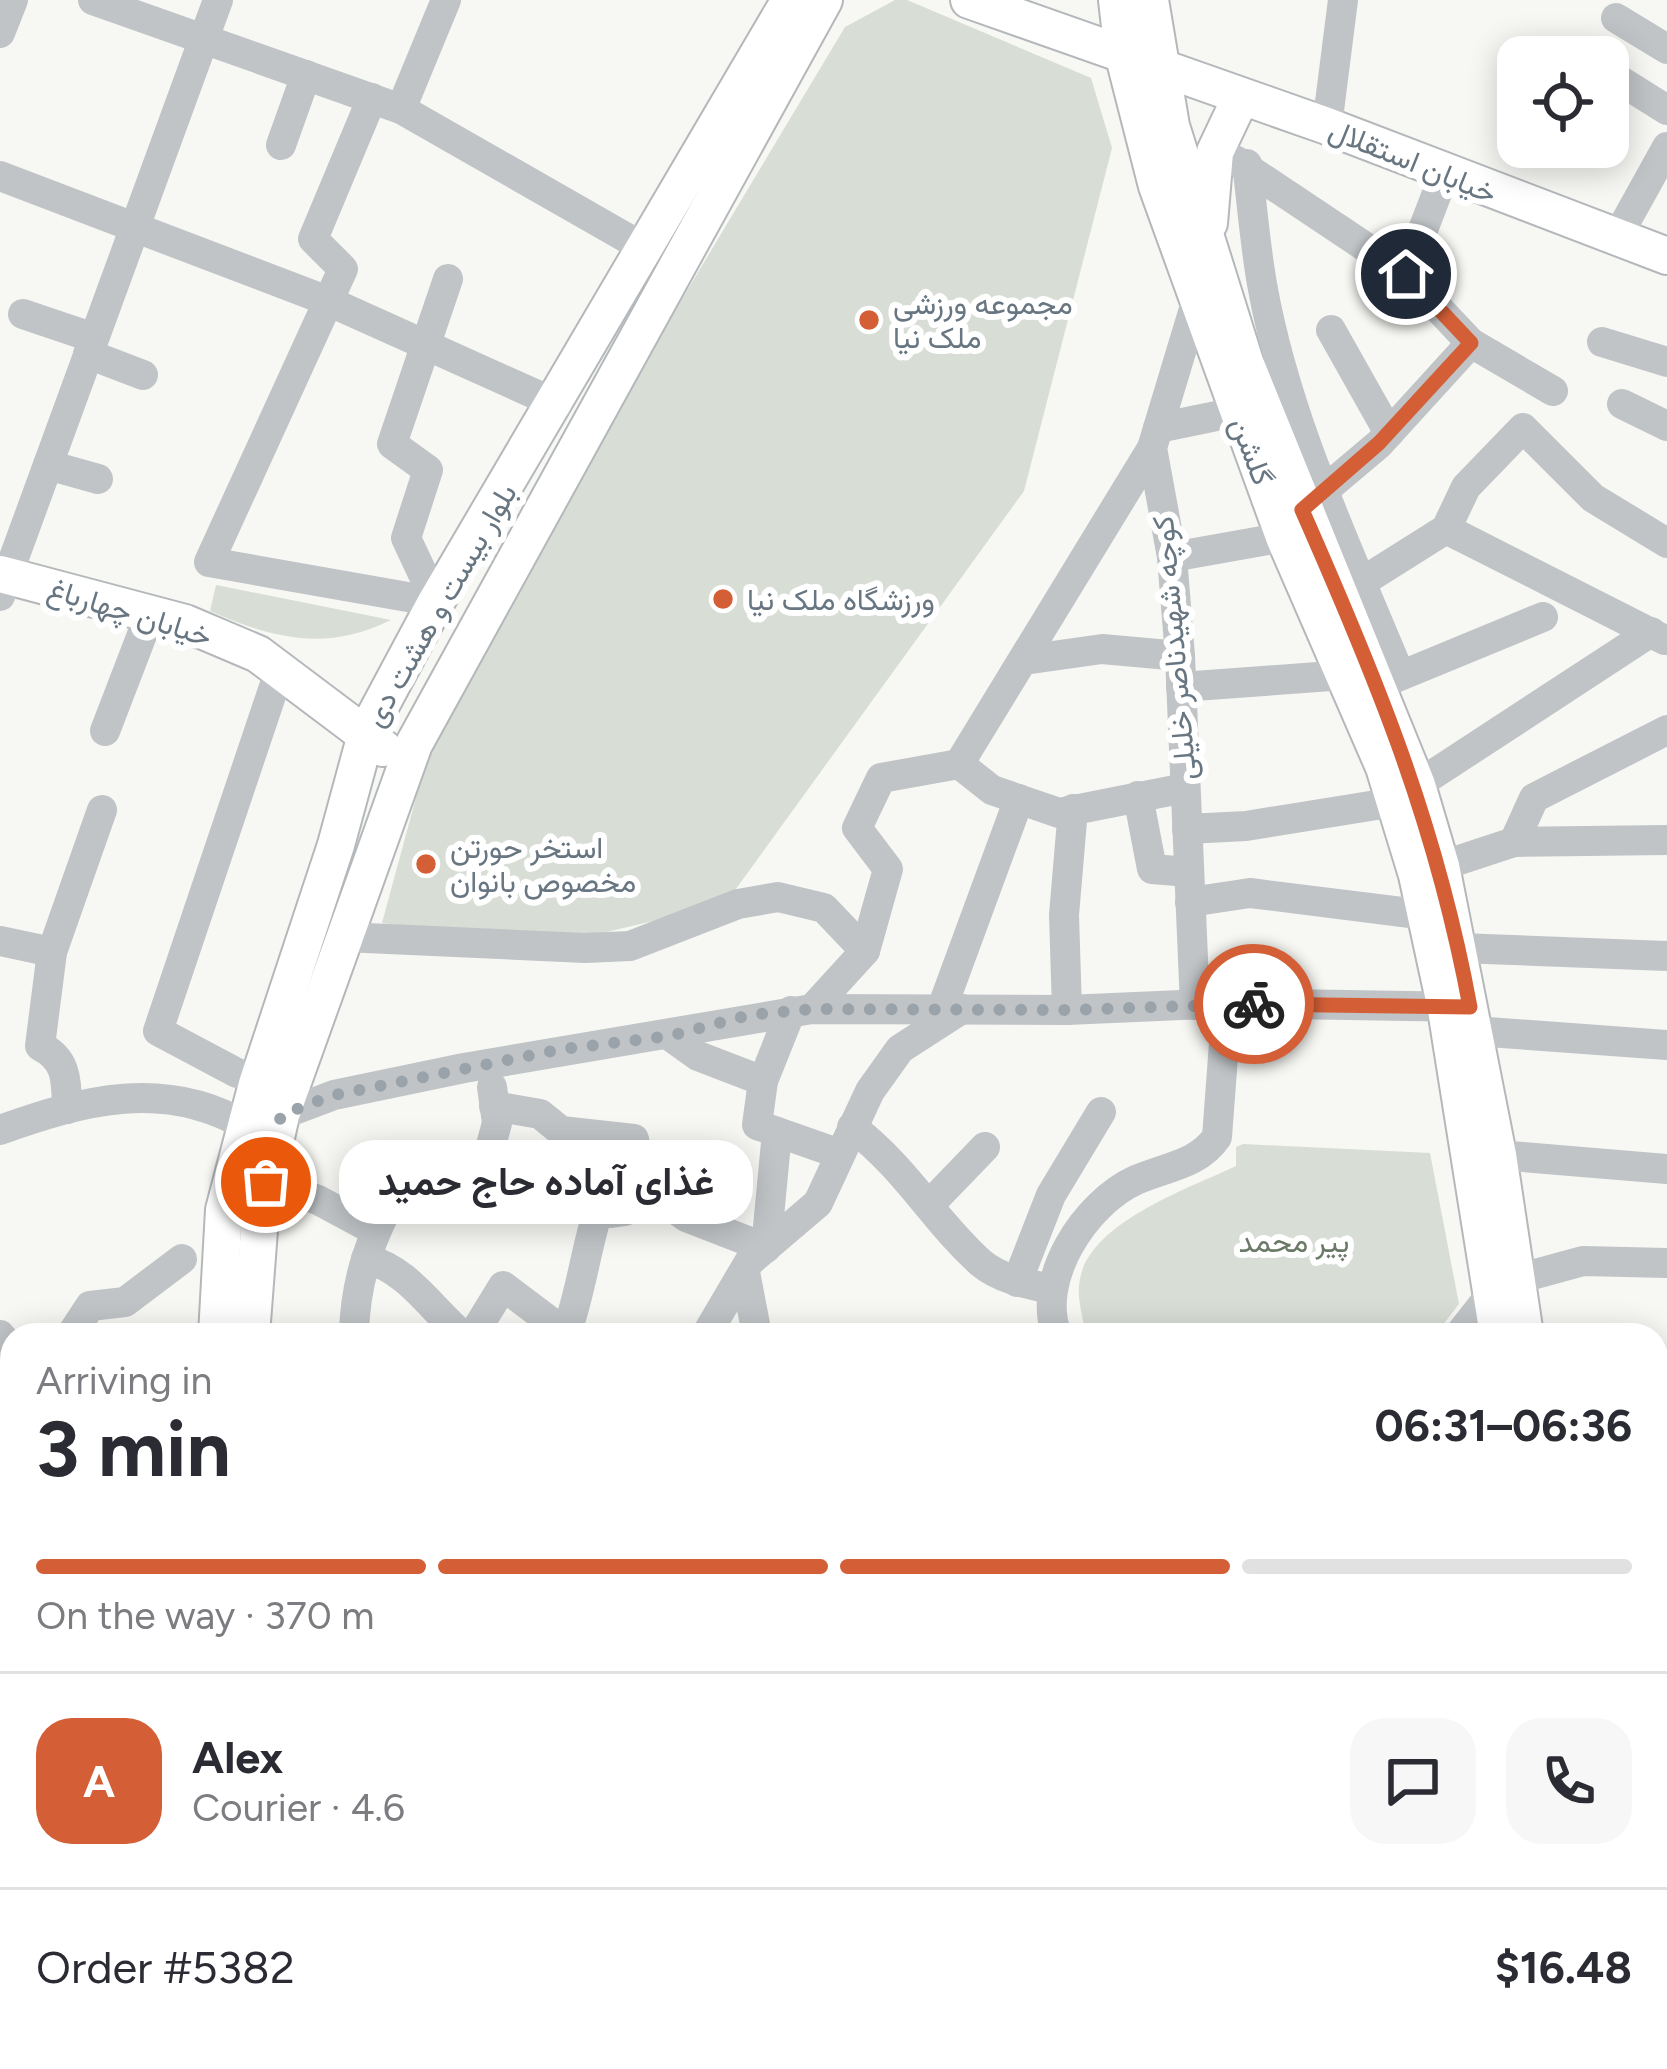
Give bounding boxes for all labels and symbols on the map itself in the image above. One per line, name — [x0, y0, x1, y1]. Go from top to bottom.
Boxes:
street label: خیابان استقلال — [1324, 111, 1502, 211]
pin — [1355, 223, 1457, 325]
place label: مجموعه ورزشی ملک نیا — [893, 285, 1073, 356]
marker: مجموعه ورزشی ملک نیا — [856, 307, 882, 333]
street label: گلشن — [1222, 412, 1282, 490]
street label: بلوار بیست و هشت دی — [355, 477, 525, 733]
street label: کوچه شهیدناصر خلیلی — [1144, 514, 1206, 782]
street label: خیابان چهارباغ — [43, 570, 216, 656]
place label: ورزشگاه ملک نیا — [747, 581, 935, 618]
marker: ورزشگاه ملک نیا — [710, 586, 736, 612]
place label: استخر حورتن مخصوص بانوان — [450, 829, 636, 900]
marker: استخر حورتن مخصوص بانوان — [413, 851, 439, 877]
courier — [1194, 944, 1314, 1064]
pin — [215, 1131, 317, 1233]
callout: غذای آماده حاج حمید — [338, 1140, 752, 1224]
park label: پیر محمد — [1239, 1223, 1349, 1262]

